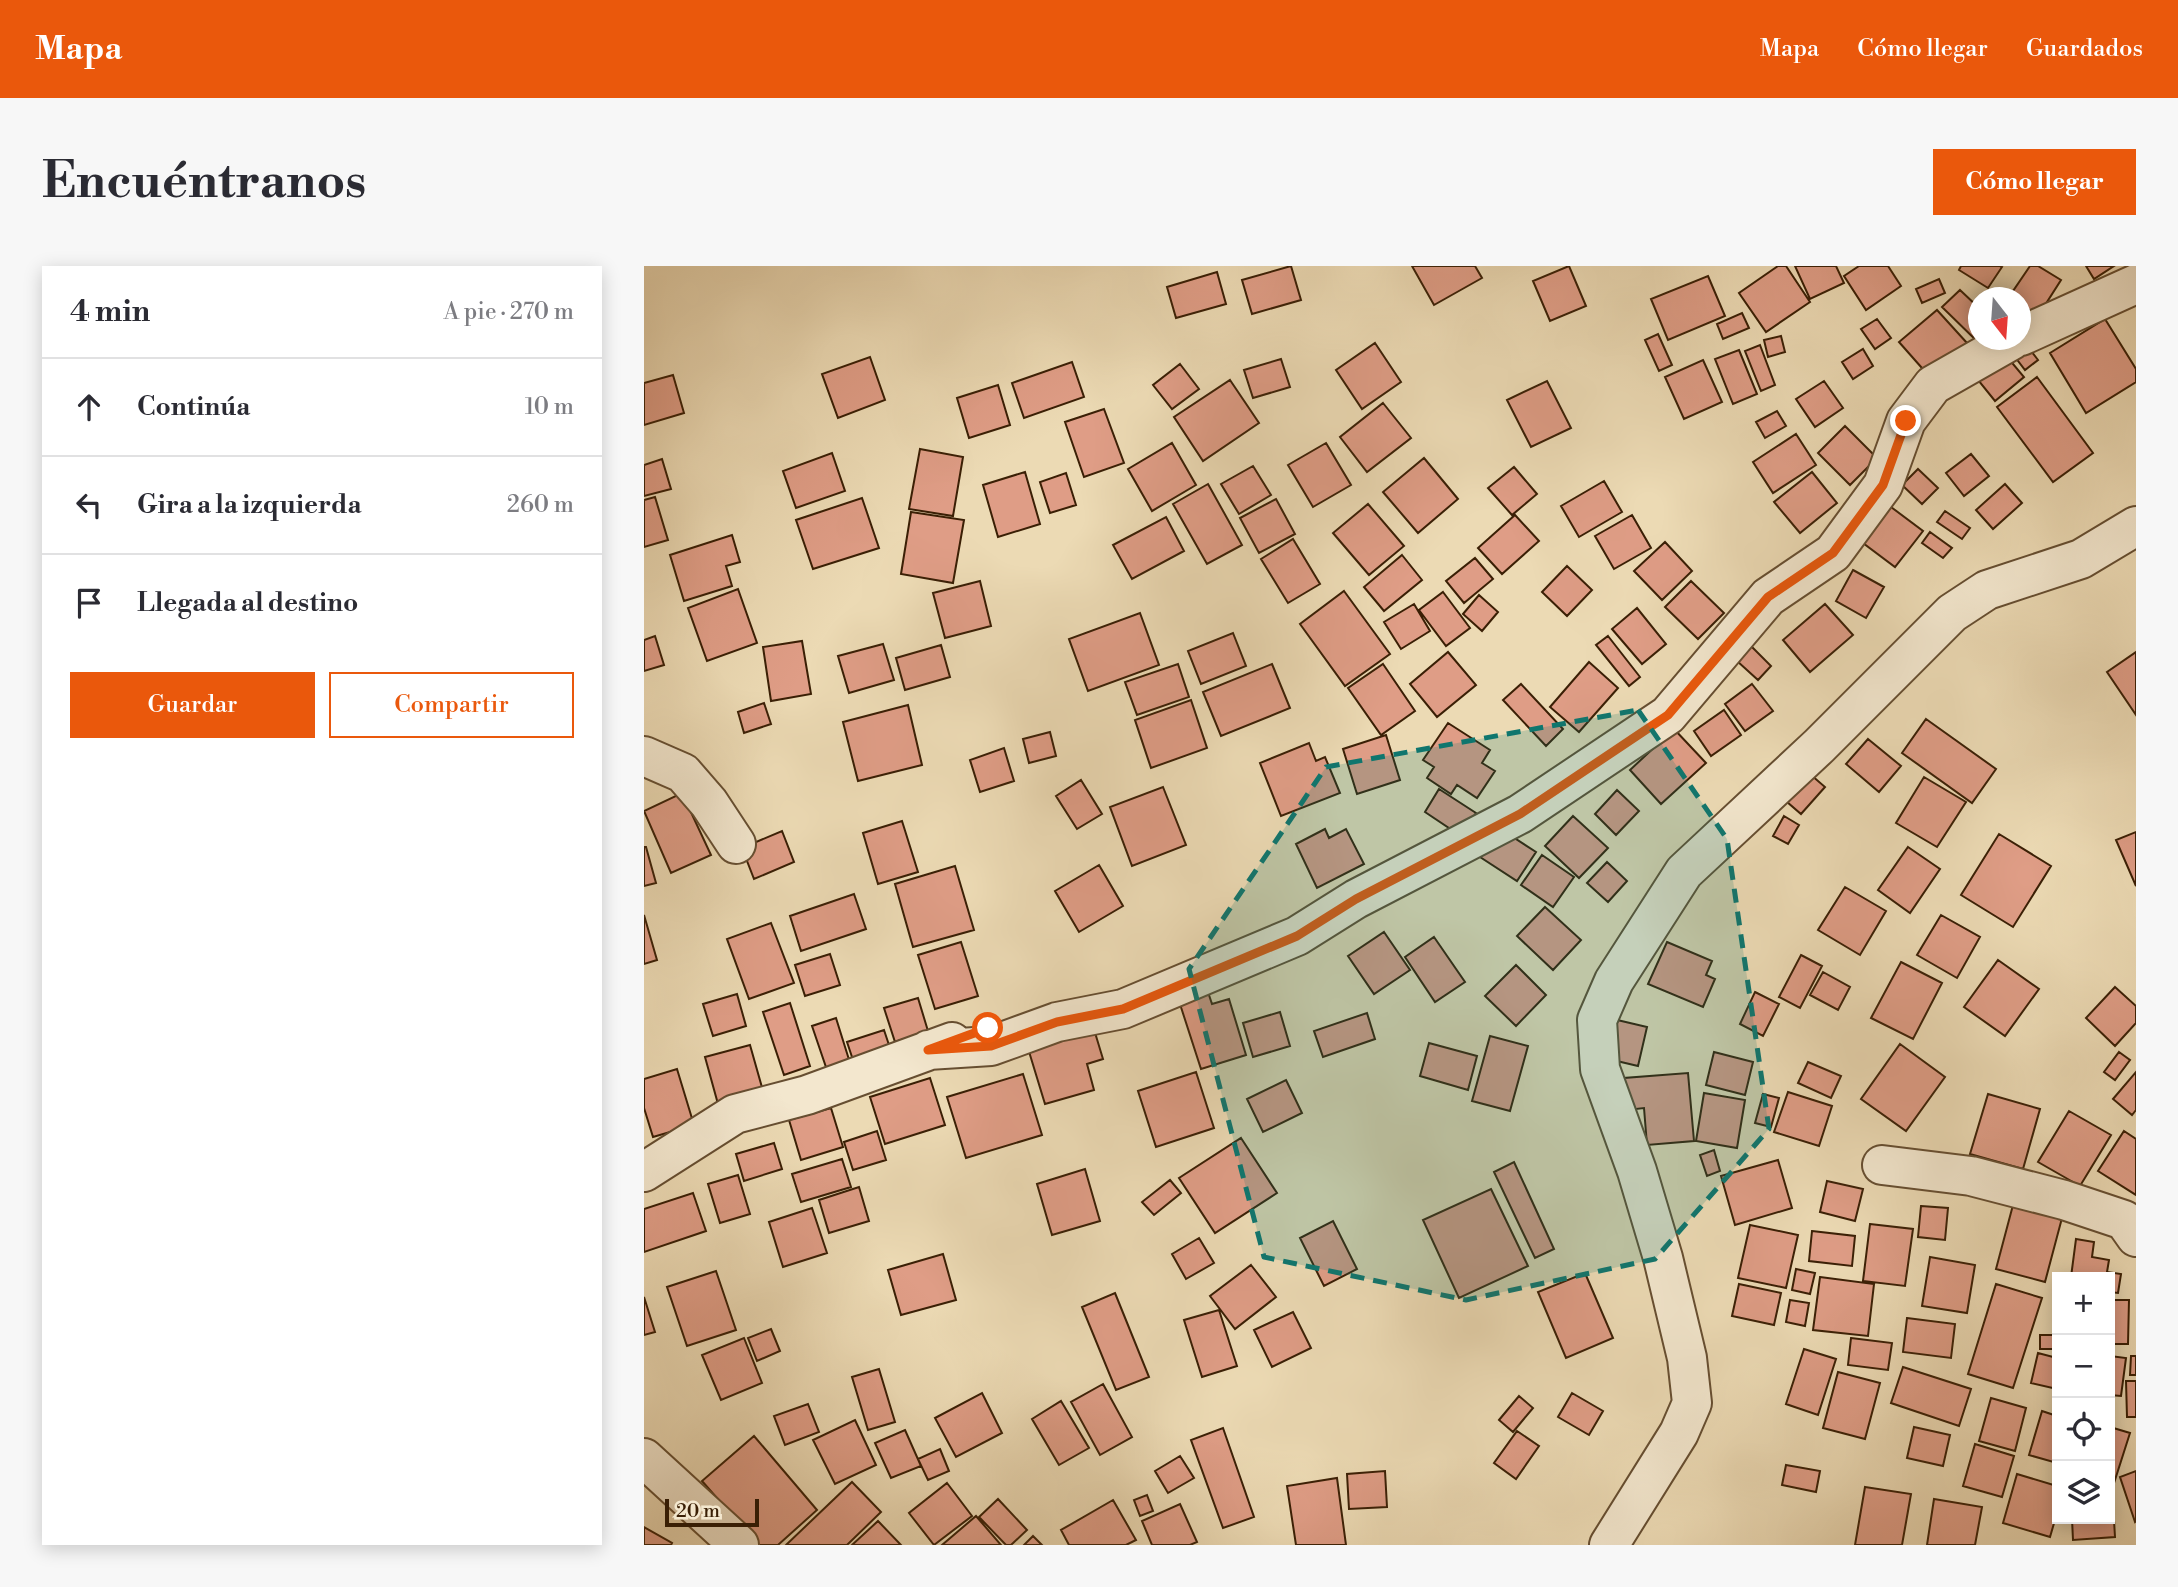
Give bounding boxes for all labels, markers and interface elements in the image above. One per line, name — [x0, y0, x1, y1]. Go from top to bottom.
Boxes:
text: Mapa — [35, 29, 122, 70]
text: Mapa — [1760, 34, 1819, 64]
text: Cómo llegar — [1857, 34, 1988, 64]
text: Guardados — [2026, 34, 2143, 64]
button: Cómo llegar — [1933, 149, 2136, 215]
text: Encuéntranos — [42, 152, 366, 213]
north arrow — [1968, 287, 2031, 350]
text: 4 min — [70, 293, 150, 331]
text: A pie · 270 m — [443, 298, 574, 326]
icon: ahead — [70, 388, 108, 426]
text: Continúa — [137, 391, 250, 423]
text: 10 m — [525, 393, 574, 421]
route end — [1890, 405, 1921, 436]
icon: left — [70, 486, 108, 524]
text: Gira a la izquierda — [137, 489, 361, 521]
text: 260 m — [507, 491, 574, 519]
icon: arrive — [70, 584, 108, 622]
text: Llegada al destino — [137, 587, 358, 619]
button: Guardar — [70, 672, 315, 738]
button: Compartir — [329, 672, 574, 738]
route start — [972, 1012, 1003, 1043]
map controls — [2052, 1272, 2115, 1524]
button: + — [2052, 1272, 2115, 1335]
button: − — [2052, 1335, 2115, 1398]
button: locate — [2052, 1398, 2115, 1461]
button: layers — [2052, 1461, 2115, 1524]
scale bar — [665, 1496, 760, 1528]
text: 20 m — [676, 1499, 720, 1523]

